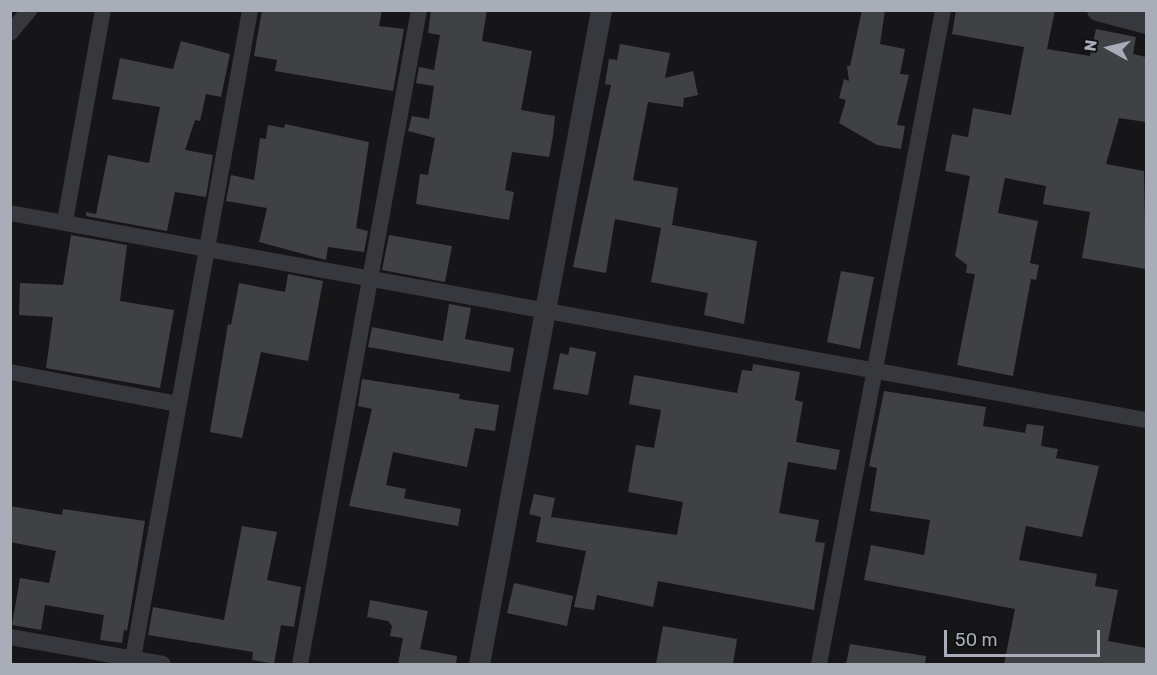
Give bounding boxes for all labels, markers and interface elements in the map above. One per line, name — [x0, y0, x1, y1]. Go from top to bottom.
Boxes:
north arrow — [1079, 18, 1139, 78]
text: N — [1080, 38, 1101, 52]
scale bar — [947, 618, 1103, 656]
text: 50 m — [955, 629, 998, 651]

